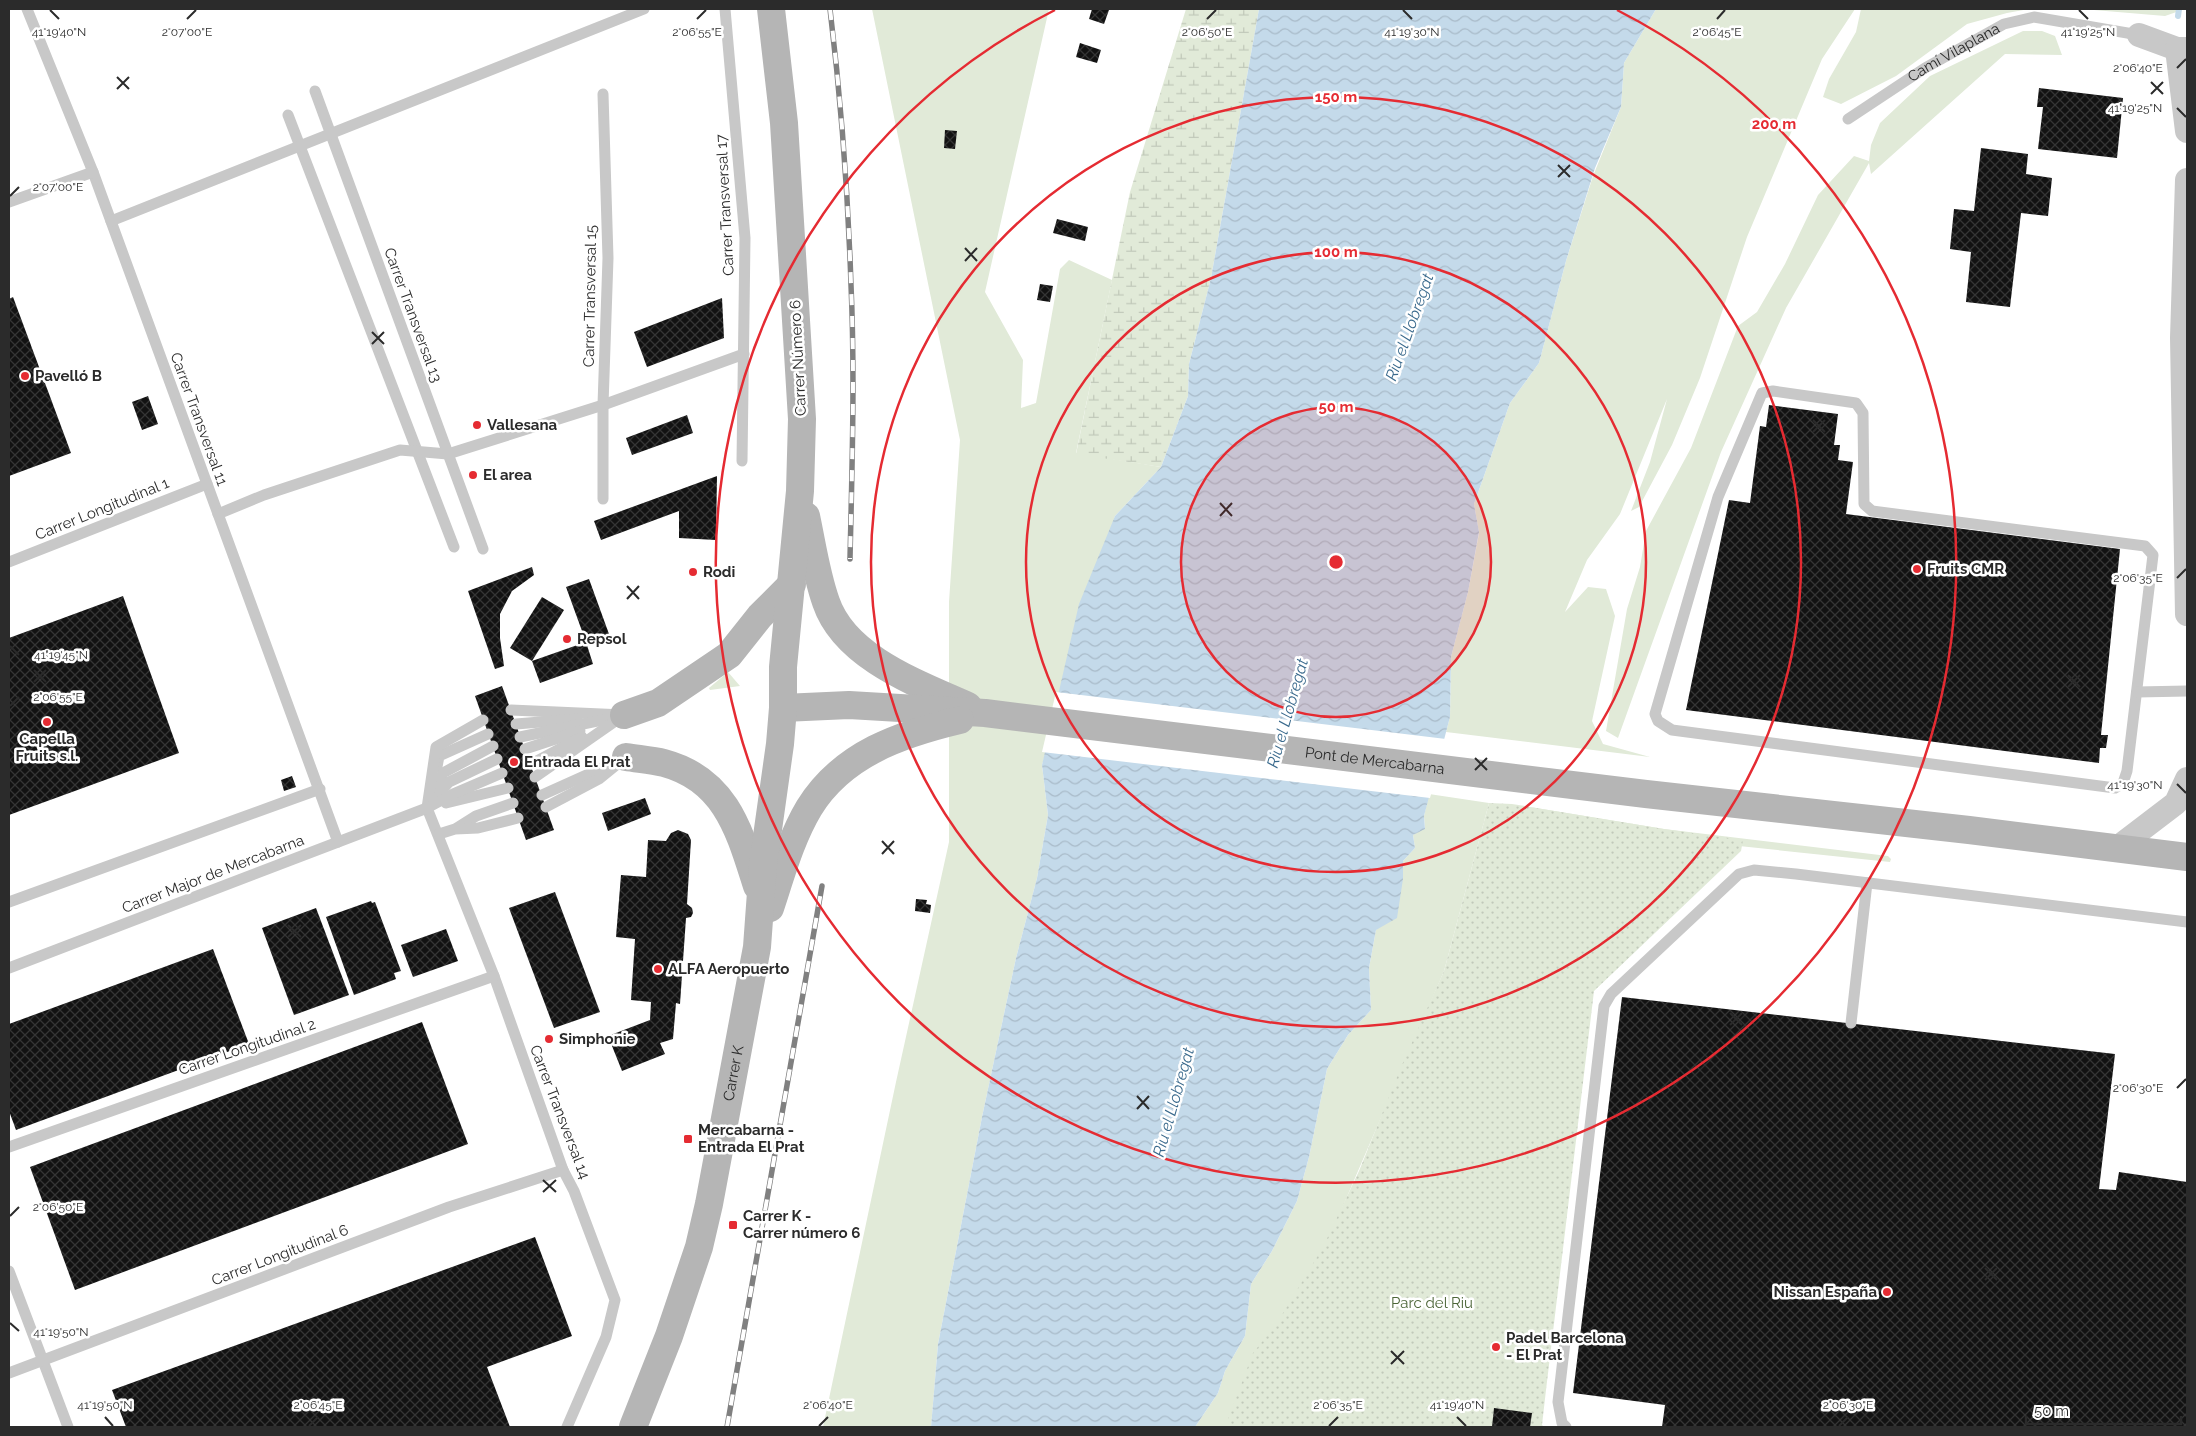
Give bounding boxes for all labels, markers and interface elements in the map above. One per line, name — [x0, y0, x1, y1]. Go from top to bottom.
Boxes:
street label: Camí Vilaplana — [1904, 19, 2003, 86]
text: 41°19'40"N — [32, 25, 86, 39]
text: 2°07'00"E — [162, 25, 212, 39]
text: 2°06'55"E — [672, 25, 722, 39]
text: 2°06'50"E — [1182, 25, 1232, 39]
text: 41°19'30"N — [1384, 25, 1440, 39]
text: 2°06'45"E — [1692, 25, 1742, 39]
text: 41°19'25"N — [2061, 25, 2115, 39]
text: 2°06'40"E — [2113, 61, 2163, 75]
text: 150 m — [1315, 88, 1357, 106]
text: 41°19'25"N — [2108, 101, 2162, 115]
text: 200 m — [1752, 115, 1796, 133]
street label: Carrer Transversal 17 — [712, 134, 738, 276]
text: 2°07'00"E — [33, 180, 83, 194]
street label: Carrer Transversal 15 — [580, 225, 600, 367]
text: 100 m — [1314, 243, 1358, 261]
street label: Carrer Transversal 13 — [380, 245, 446, 385]
water label: Riu el Llobregat — [1381, 270, 1438, 383]
street label: Carrer Número 6 — [786, 300, 810, 416]
street label: Carrer Transversal 11 — [167, 350, 232, 489]
place label: Pavelló B — [35, 367, 102, 385]
marker: Pavelló B — [19, 370, 31, 382]
text: 50 m — [1318, 398, 1354, 416]
place label: Vallesana — [487, 416, 557, 434]
marker: Vallesana — [471, 419, 483, 431]
place label: El area — [483, 466, 532, 484]
marker: El area — [467, 469, 479, 481]
street label: Carrer Longitudinal 1 — [33, 474, 172, 544]
centre of rings — [1327, 553, 1345, 571]
place label: Fruits CMR — [1927, 560, 2004, 578]
place label: Rodi — [703, 563, 735, 581]
marker: Fruits CMR — [1911, 563, 1923, 575]
marker: Rodi — [687, 566, 699, 578]
text: 2°06'35"E — [2113, 571, 2163, 585]
place label: Repsol — [577, 630, 627, 648]
marker: Repsol — [561, 633, 573, 645]
text: 41°19'45"N — [34, 648, 88, 662]
water label: Riu el Llobregat — [1263, 656, 1312, 770]
text: 2°06'55"E — [33, 690, 83, 704]
marker: Capella Fruits s.l. — [41, 716, 53, 728]
place label: Capella Fruits s.l. — [16, 730, 78, 765]
street label: Pont de Mercabarna — [1304, 743, 1446, 778]
place label: Entrada El Prat — [524, 753, 631, 771]
marker: Entrada El Prat — [508, 756, 520, 768]
text: 41°19'30"N — [2107, 778, 2163, 792]
street label: Carrer Major de Mercabarna — [119, 831, 307, 917]
place label: ALFA Aeropuerto — [668, 960, 789, 978]
marker: ALFA Aeropuerto — [652, 963, 664, 975]
street label: Carrer Longitudinal 2 — [176, 1015, 318, 1079]
place label: Simphonie — [559, 1030, 636, 1048]
marker: Simphonie — [543, 1033, 555, 1045]
street label: Carrer Transversal 14 — [526, 1042, 594, 1182]
street label: Carrer K — [719, 1044, 747, 1102]
water label: Riu el Llobregat — [1149, 1045, 1198, 1159]
text: 2°06'30"E — [2113, 1081, 2163, 1095]
place label: Mercabarna - Entrada El Prat — [698, 1121, 805, 1156]
marker: Mercabarna - Entrada El Prat — [682, 1133, 694, 1145]
text: 2°06'50"E — [33, 1200, 83, 1214]
place label: Carrer K - Carrer número 6 — [743, 1207, 860, 1242]
marker: Carrer K - Carrer número 6 — [727, 1219, 739, 1231]
street label: Carrer Longitudinal 6 — [209, 1221, 351, 1289]
place label: Nissan España — [1773, 1283, 1877, 1301]
marker: Nissan España — [1881, 1286, 1893, 1298]
park label: Parc del Riu — [1391, 1294, 1473, 1312]
text: 41°19'50"N — [33, 1325, 89, 1339]
place label: Padel Barcelona - El Prat — [1506, 1329, 1624, 1364]
marker: Padel Barcelona - El Prat — [1490, 1341, 1502, 1353]
scale bar — [2026, 1394, 2181, 1426]
text: 41°19'50"N — [77, 1398, 133, 1412]
text: 2°06'45"E — [293, 1398, 343, 1412]
text: 2°06'40"E — [803, 1398, 853, 1412]
text: 2°06'35"E — [1313, 1398, 1363, 1412]
text: 41°19'40"N — [1430, 1398, 1484, 1412]
text: 2°06'30"E — [1823, 1398, 1873, 1412]
text: 50 m — [2034, 1402, 2069, 1420]

